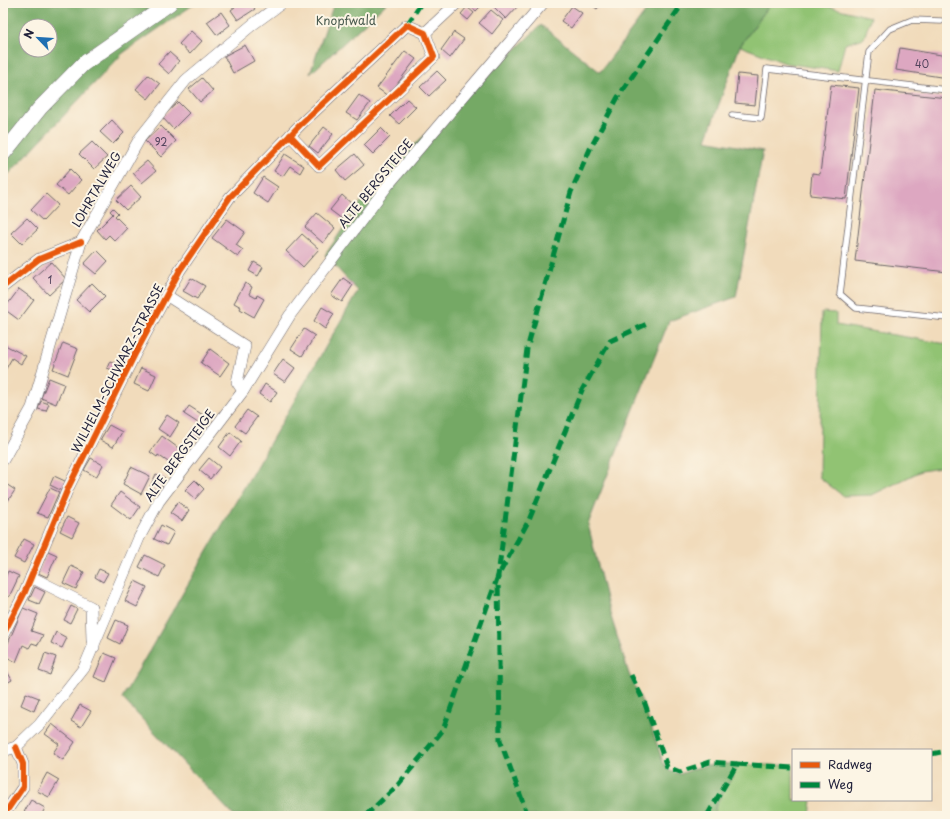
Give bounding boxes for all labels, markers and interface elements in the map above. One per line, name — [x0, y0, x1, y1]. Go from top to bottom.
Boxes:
park label: Knopfwald — [316, 11, 377, 29]
north arrow — [18, 18, 58, 58]
text: N — [19, 26, 38, 41]
house number: 40 — [915, 56, 929, 71]
house number: 92 — [155, 134, 167, 149]
street label: ALTE BERGSTEIGE — [333, 134, 417, 232]
street label: LOHRTALWEG — [67, 148, 125, 230]
house number: 1 — [48, 272, 52, 287]
street label: WILHELM-SCHWARZ-STRASSE — [66, 280, 168, 456]
street label: ALTE BERGSTEIGE — [139, 405, 219, 505]
legend — [792, 749, 932, 801]
text: Radweg — [828, 755, 872, 773]
text: Weg — [828, 775, 853, 793]

